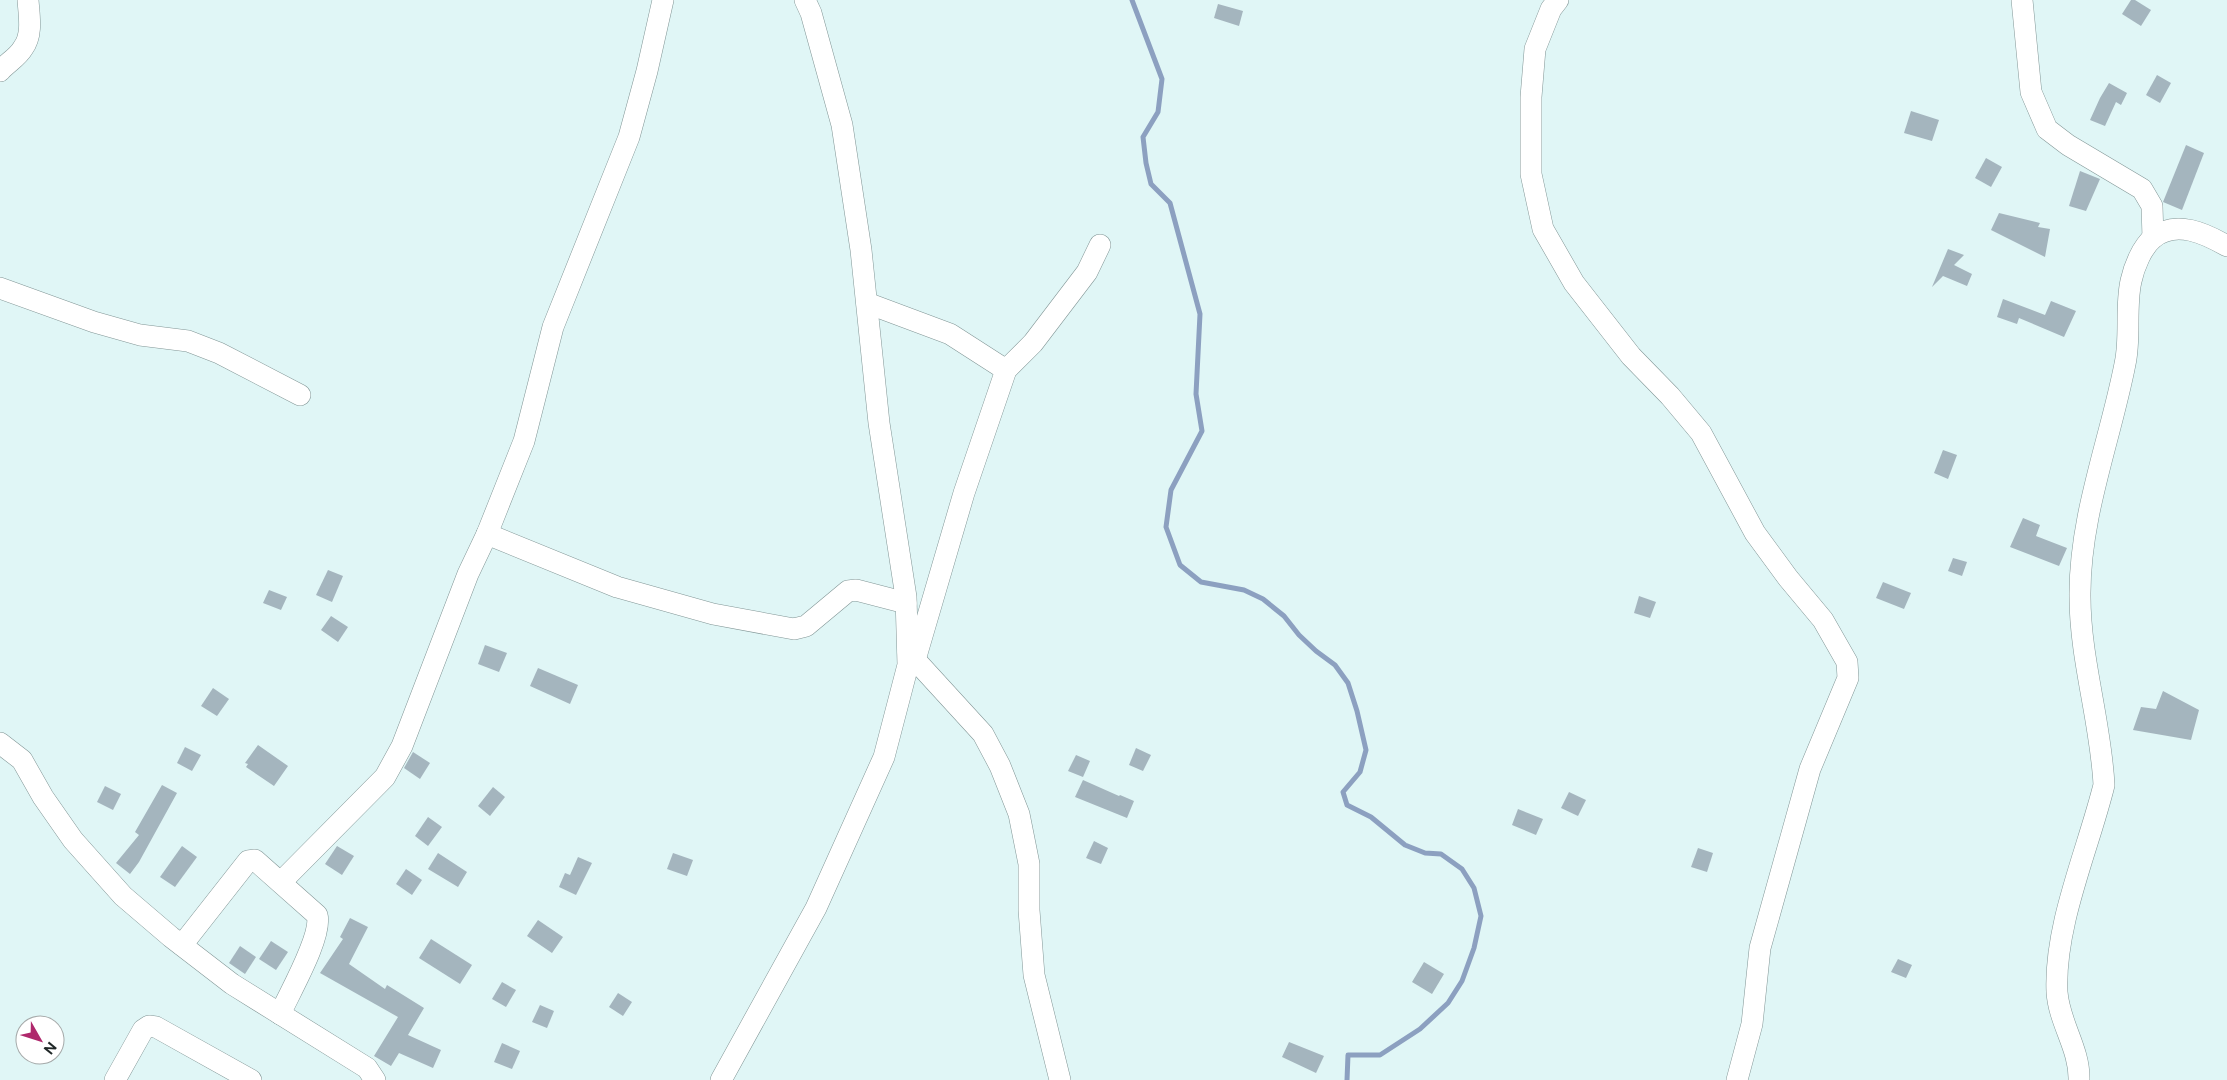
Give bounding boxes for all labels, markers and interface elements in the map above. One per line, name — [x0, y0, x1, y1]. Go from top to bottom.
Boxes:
north arrow — [15, 1015, 65, 1065]
text: N — [40, 1039, 60, 1057]

